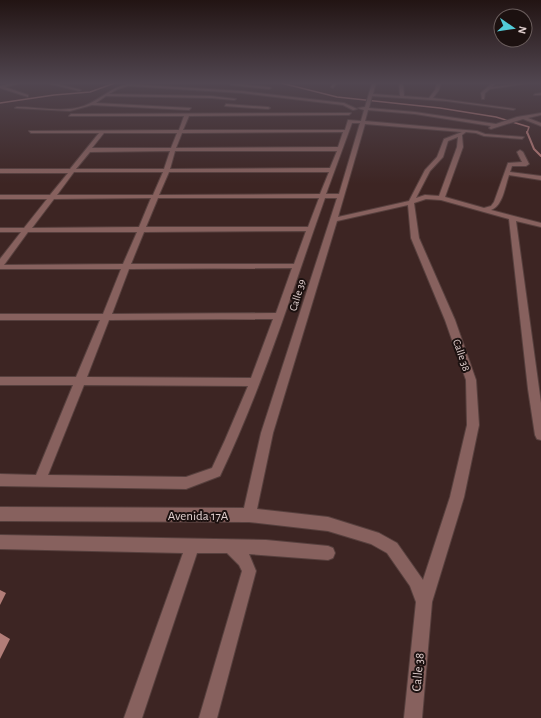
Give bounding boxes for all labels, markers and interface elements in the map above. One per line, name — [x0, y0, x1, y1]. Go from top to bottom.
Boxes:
north arrow — [493, 8, 533, 48]
text: N — [516, 25, 528, 35]
street label: Calle 39 — [287, 278, 308, 312]
street label: Calle 38 — [451, 338, 472, 372]
street label: Avenida 17A — [168, 510, 229, 523]
street label: Calle 38 — [410, 652, 427, 692]

